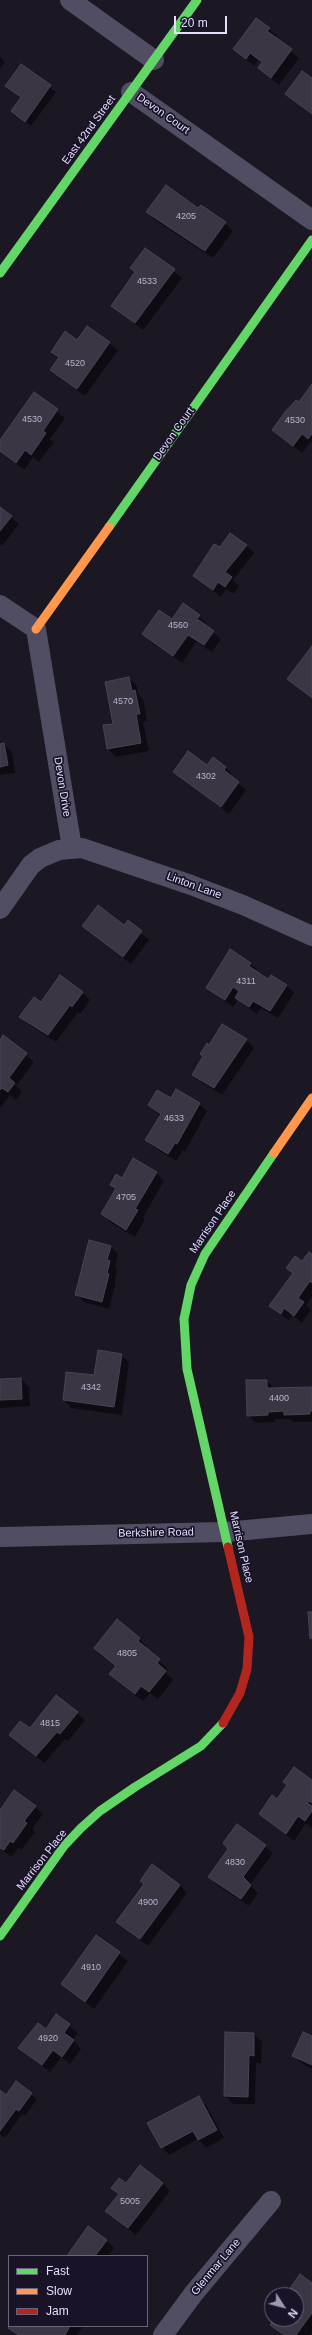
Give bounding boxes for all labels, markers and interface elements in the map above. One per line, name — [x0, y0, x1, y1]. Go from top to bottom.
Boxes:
scale bar — [176, 8, 229, 34]
text: 20 m — [181, 16, 208, 30]
street label: Devon Court — [134, 91, 192, 137]
street label: East 42nd Street — [60, 93, 118, 167]
house number: 4205 — [176, 212, 196, 222]
house number: 4533 — [137, 277, 157, 287]
house number: 4520 — [65, 359, 85, 369]
street label: Devon Court — [151, 405, 197, 463]
house number: 4530 — [22, 415, 42, 425]
house number: 4530 — [285, 416, 305, 426]
house number: 4560 — [168, 621, 188, 631]
house number: 4570 — [113, 697, 133, 707]
street label: Devon Drive — [51, 756, 73, 818]
house number: 4302 — [196, 772, 216, 782]
street label: Linton Lane — [165, 870, 223, 902]
house number: 4311 — [236, 977, 256, 987]
house number: 4633 — [164, 1114, 184, 1124]
street label: Marrison Place — [187, 1188, 239, 1256]
house number: 4705 — [116, 1193, 136, 1203]
house number: 4342 — [81, 1383, 101, 1393]
house number: 4400 — [269, 1394, 289, 1404]
street label: Marrison Place — [226, 1510, 256, 1584]
street label: Berkshire Road — [118, 1526, 194, 1540]
house number: 4805 — [117, 1649, 137, 1659]
house number: 4815 — [40, 1719, 60, 1729]
street label: Marrison Place — [14, 1827, 70, 1893]
house number: 4830 — [225, 1858, 245, 1868]
house number: 4900 — [138, 1898, 158, 1908]
house number: 4910 — [81, 1963, 101, 1973]
house number: 4920 — [38, 2034, 58, 2044]
house number: 5005 — [120, 2197, 140, 2207]
street label: Glenmar Lane — [189, 2236, 243, 2298]
legend — [8, 2255, 148, 2327]
text: Fast — [46, 2264, 69, 2278]
text: Slow — [46, 2284, 72, 2298]
north arrow — [264, 2287, 304, 2327]
text: Jam — [46, 2304, 69, 2318]
text: N — [286, 2307, 300, 2320]

